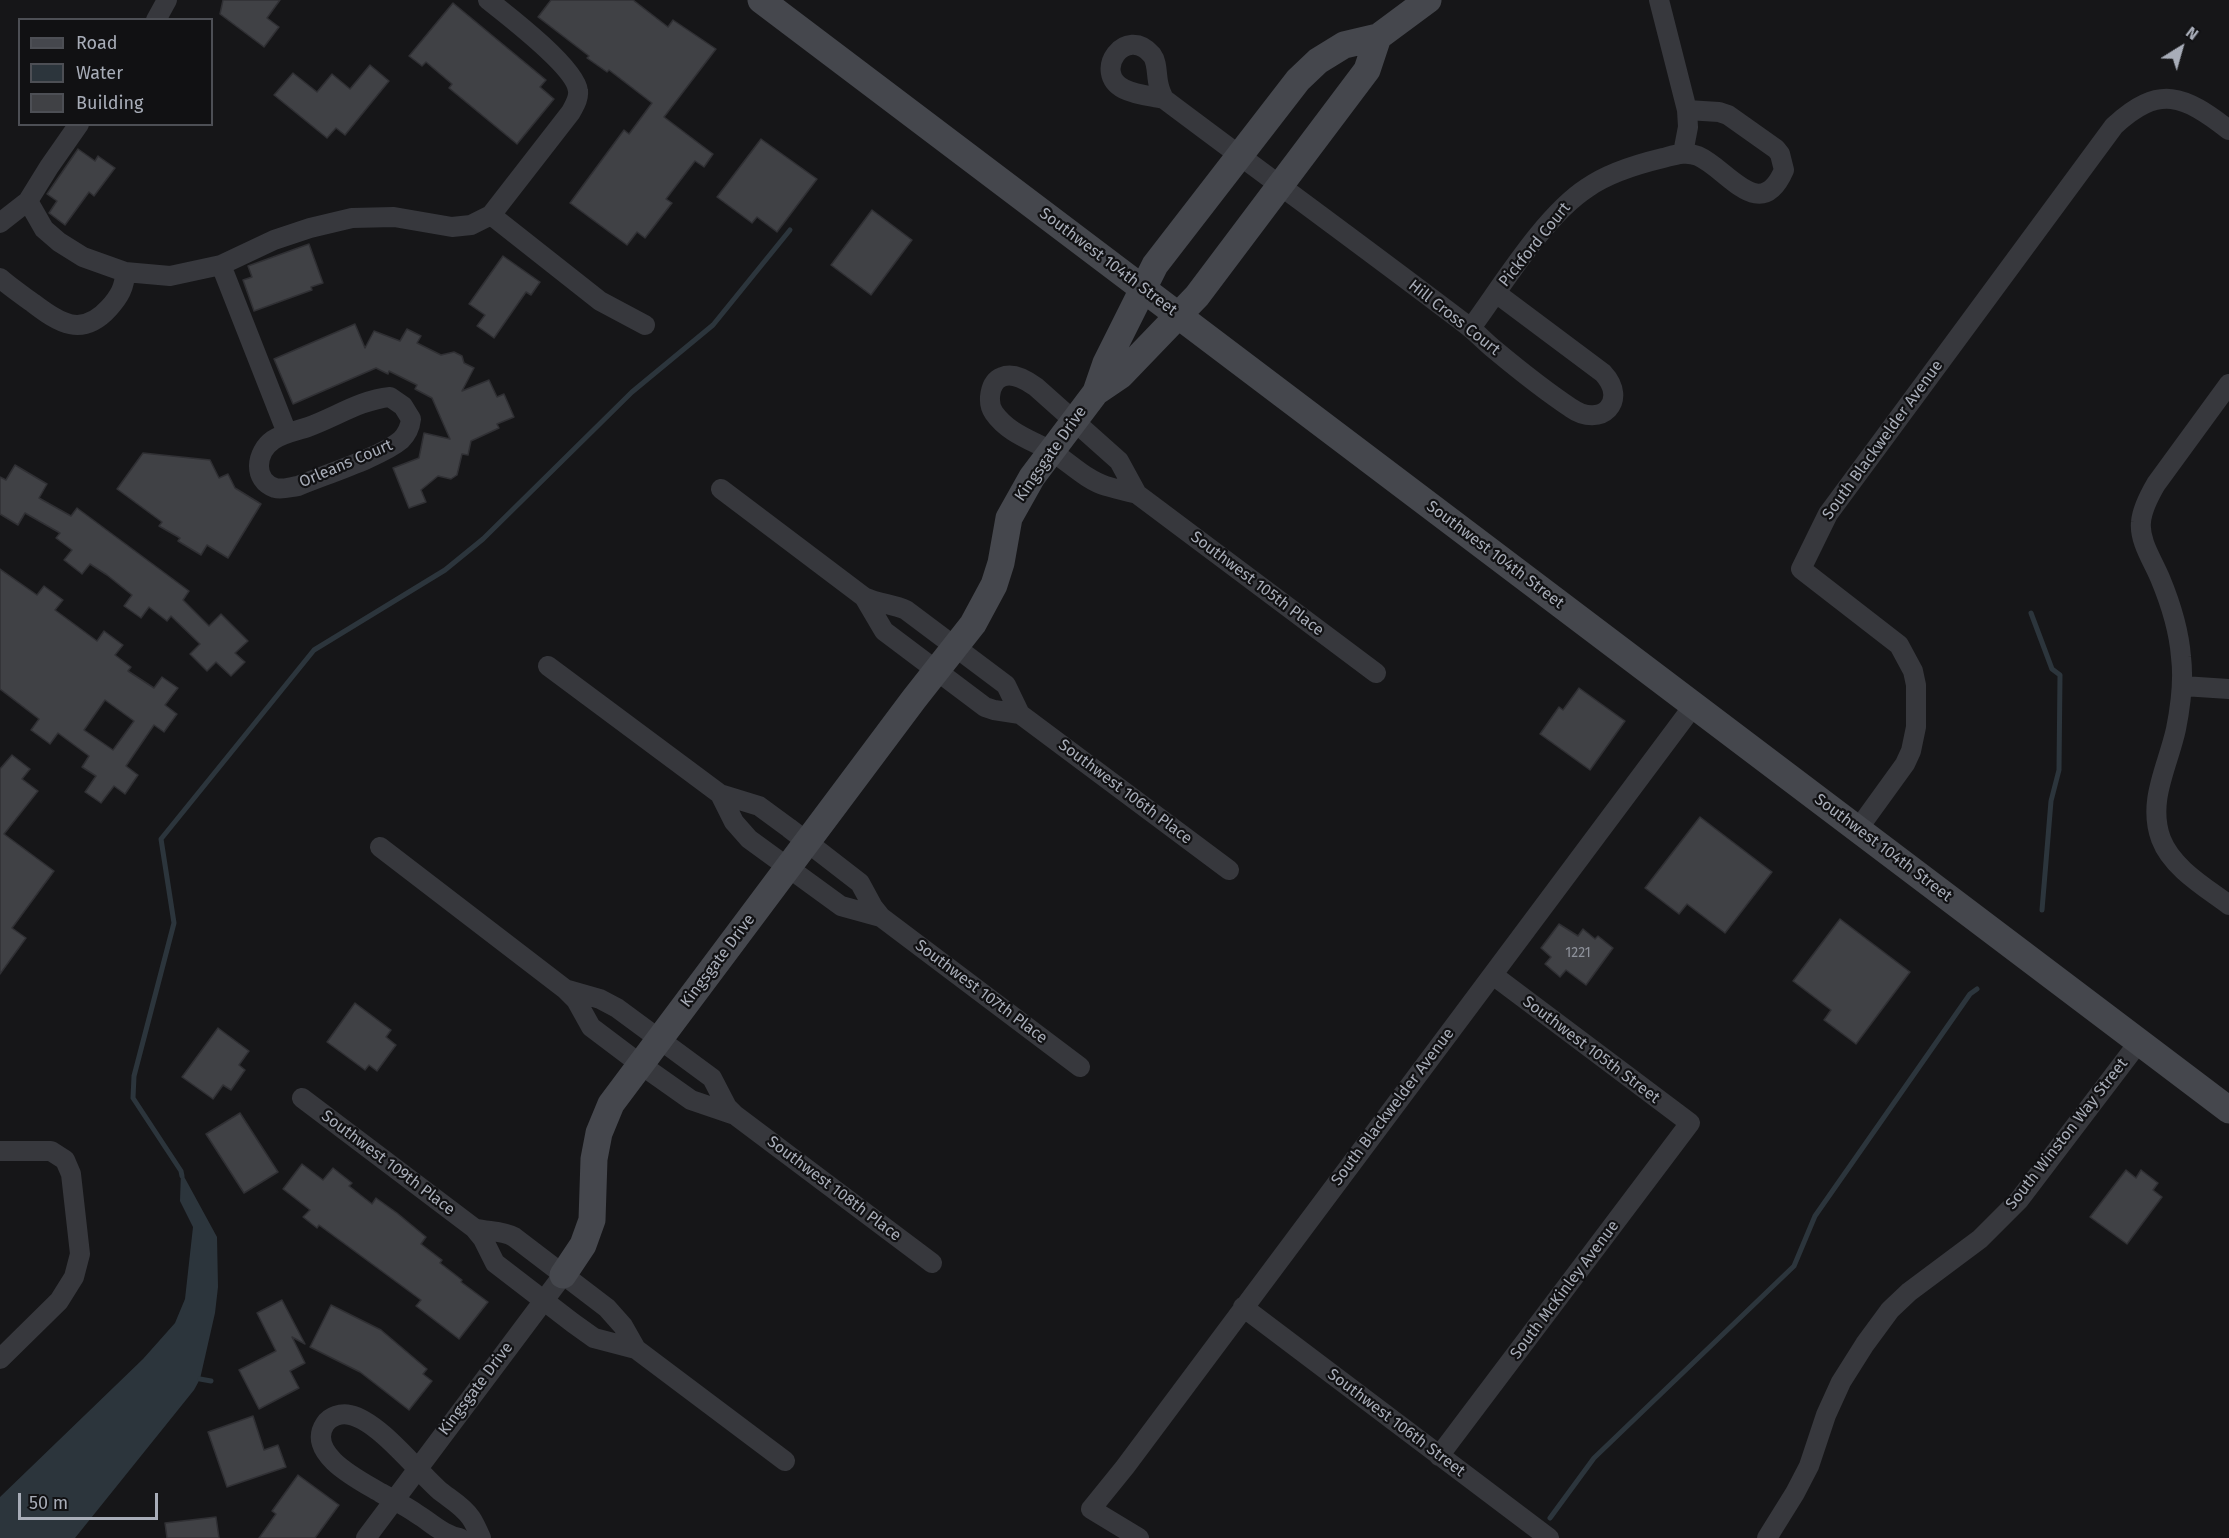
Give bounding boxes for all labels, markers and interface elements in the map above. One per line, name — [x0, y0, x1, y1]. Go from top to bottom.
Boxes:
legend — [18, 18, 213, 126]
north arrow — [2151, 18, 2211, 78]
text: N — [2182, 22, 2202, 44]
text: Road — [76, 32, 118, 54]
text: Water — [76, 62, 123, 84]
text: Building — [76, 92, 143, 114]
street label: Pickford Court — [1495, 199, 1575, 291]
street label: Southwest 104th Street — [1035, 204, 1181, 320]
street label: Hill Cross Court — [1404, 276, 1504, 360]
street label: South Blackwelder Avenue — [1819, 357, 1947, 523]
street label: Kingsgate Drive — [1011, 403, 1091, 505]
street label: Orleans Court — [296, 436, 396, 492]
street label: Southwest 104th Street — [1422, 497, 1568, 613]
street label: Southwest 105th Place — [1187, 528, 1327, 640]
street label: Southwest 106th Place — [1054, 735, 1196, 849]
street label: Southwest 104th Street — [1810, 790, 1956, 906]
street label: Kingsgate Drive — [677, 911, 759, 1011]
street label: Southwest 107th Place — [911, 936, 1051, 1048]
house number: 1221 — [1565, 945, 1591, 961]
street label: Southwest 105th Street — [1519, 992, 1663, 1108]
street label: South Blackwelder Avenue — [1327, 1024, 1459, 1190]
street label: South Winston Way Street — [2002, 1055, 2132, 1213]
street label: Southwest 109th Place — [317, 1107, 459, 1219]
street label: Southwest 108th Place — [763, 1132, 905, 1246]
street label: South McKinley Avenue — [1507, 1217, 1623, 1363]
street label: Kingsgate Drive — [435, 1339, 517, 1439]
street label: Southwest 106th Street — [1323, 1365, 1469, 1481]
scale bar — [21, 1481, 160, 1519]
text: 50 m — [29, 1492, 68, 1514]

